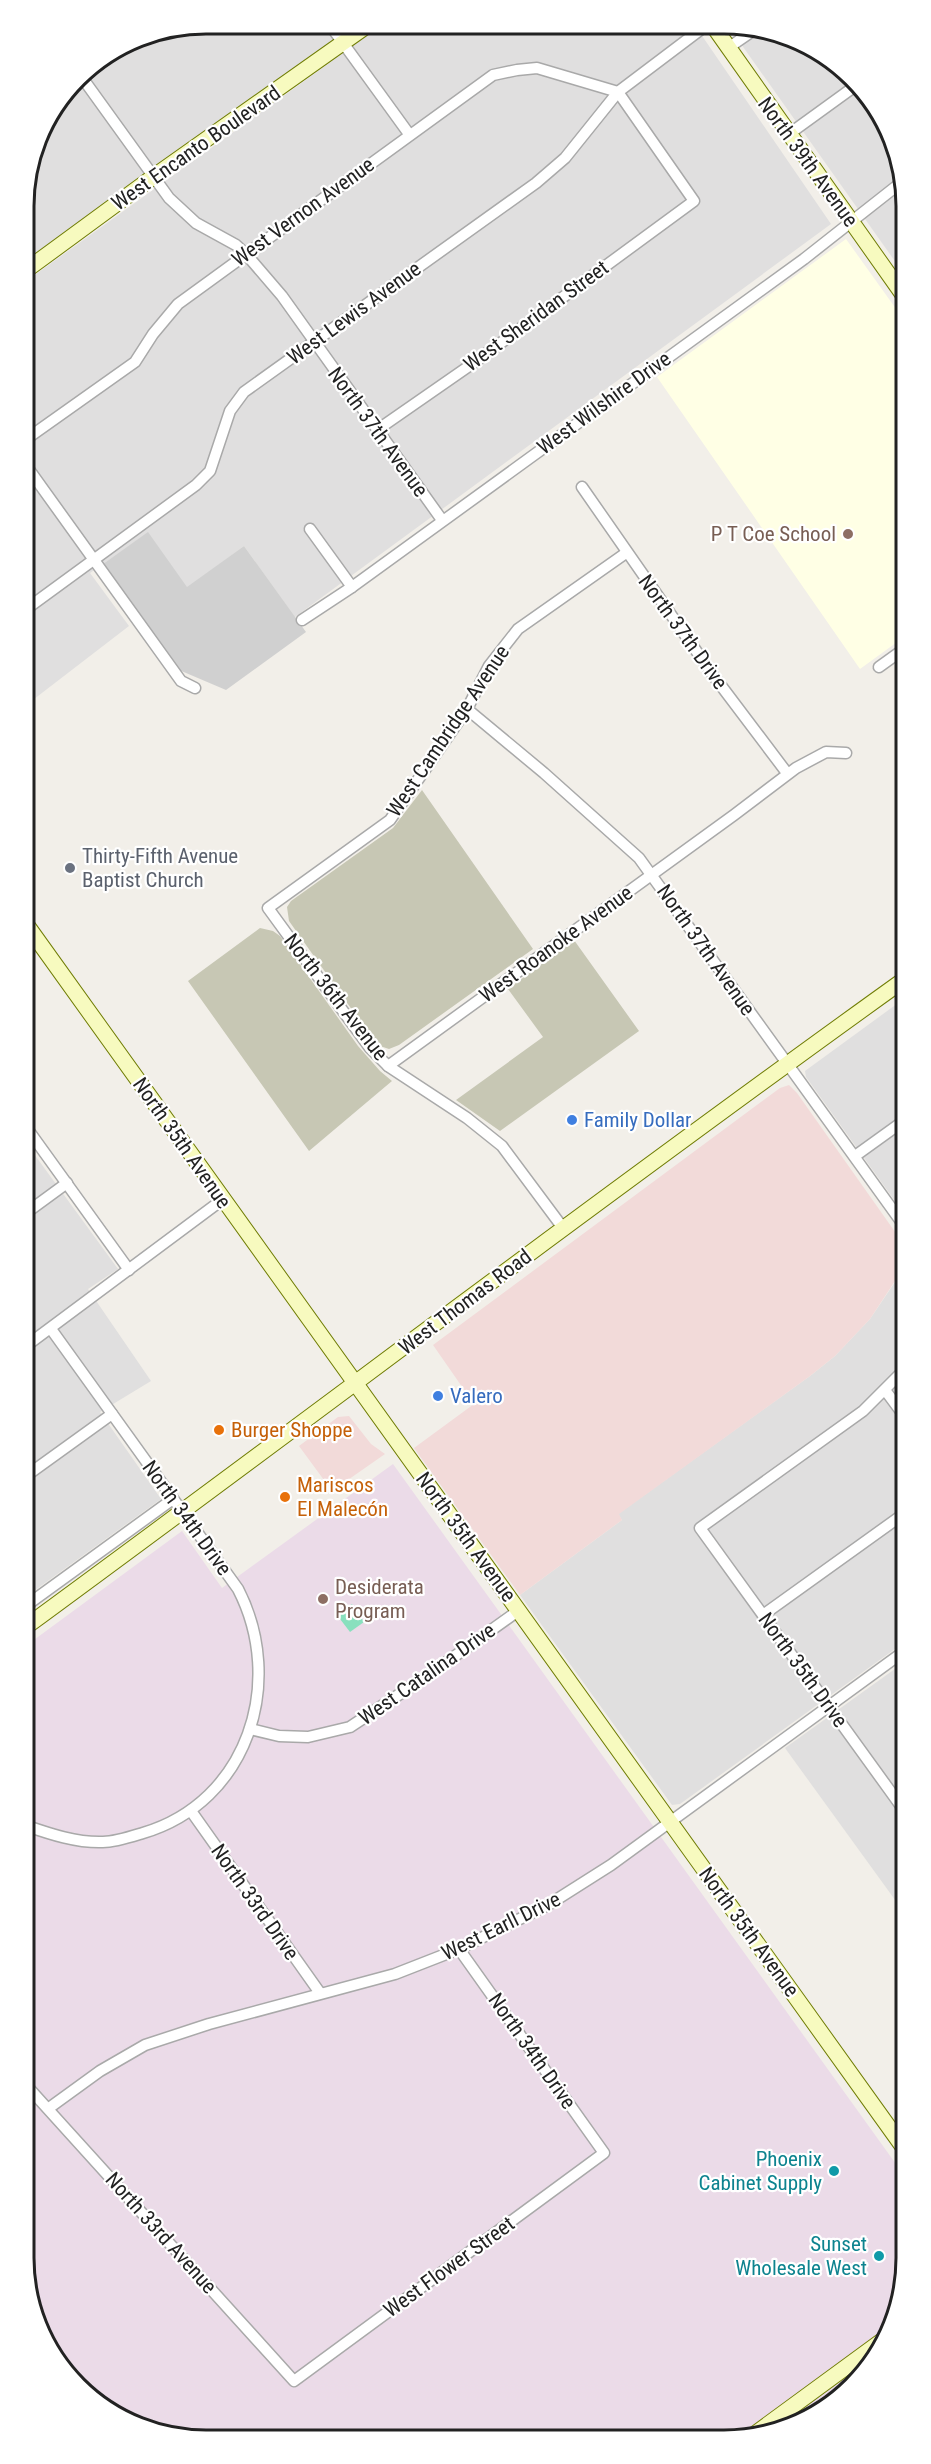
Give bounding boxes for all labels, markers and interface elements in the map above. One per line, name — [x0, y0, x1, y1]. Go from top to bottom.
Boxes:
street label: West Encanto Boulevard — [107, 81, 285, 215]
street label: North 39th Avenue — [753, 93, 863, 231]
street label: West Vernon Avenue — [227, 152, 379, 272]
street label: West Sheridan Street — [459, 255, 613, 377]
street label: West Lewis Avenue — [283, 256, 426, 370]
street label: West Wilshire Drive — [533, 346, 676, 459]
street label: North 37th Avenue — [323, 363, 433, 501]
place label: P T Coe School — [711, 522, 836, 546]
marker: P T Coe School — [841, 527, 855, 541]
street label: North 37th Drive — [633, 570, 733, 694]
street label: West Cambridge Avenue — [382, 641, 514, 821]
place label: Thirty-Fifth Avenue Baptist Church — [82, 844, 238, 892]
marker: Thirty-Fifth Avenue Baptist Church — [63, 861, 77, 875]
street label: West Roanoke Avenue — [475, 880, 637, 1007]
street label: North 37th Avenue — [652, 880, 760, 1020]
street label: North 36th Avenue — [279, 929, 393, 1065]
street label: North 35th Avenue — [128, 1073, 236, 1213]
place label: Family Dollar — [584, 1108, 691, 1132]
marker: Family Dollar — [565, 1113, 579, 1127]
street label: West Thomas Road — [394, 1244, 536, 1360]
place label: Valero — [450, 1384, 503, 1408]
marker: Valero — [431, 1389, 445, 1403]
place label: Burger Shoppe — [231, 1418, 353, 1442]
marker: Burger Shoppe — [212, 1423, 226, 1437]
street label: North 34th Drive — [137, 1456, 237, 1580]
street label: North 35th Avenue — [411, 1468, 521, 1606]
place label: Mariscos El Malecón — [297, 1473, 388, 1521]
marker: Mariscos El Malecón — [278, 1490, 292, 1504]
place label: Desiderata Program — [335, 1575, 424, 1623]
marker: Desiderata Program — [316, 1592, 330, 1606]
street label: North 35th Drive — [753, 1608, 853, 1732]
street label: West Catalina Drive — [354, 1618, 500, 1730]
street label: North 33rd Drive — [206, 1840, 304, 1965]
street label: North 35th Avenue — [694, 1863, 804, 2001]
street label: West Earll Drive — [438, 1887, 565, 1965]
street label: North 34th Drive — [483, 1989, 581, 2113]
place label: Phoenix Cabinet Supply — [698, 2147, 822, 2195]
marker: Phoenix Cabinet Supply — [827, 2164, 841, 2178]
street label: North 33rd Avenue — [100, 2168, 222, 2298]
street label: West Flower Street — [379, 2212, 519, 2322]
place label: Sunset Wholesale West — [735, 2232, 867, 2280]
marker: Sunset Wholesale West — [872, 2249, 886, 2263]

